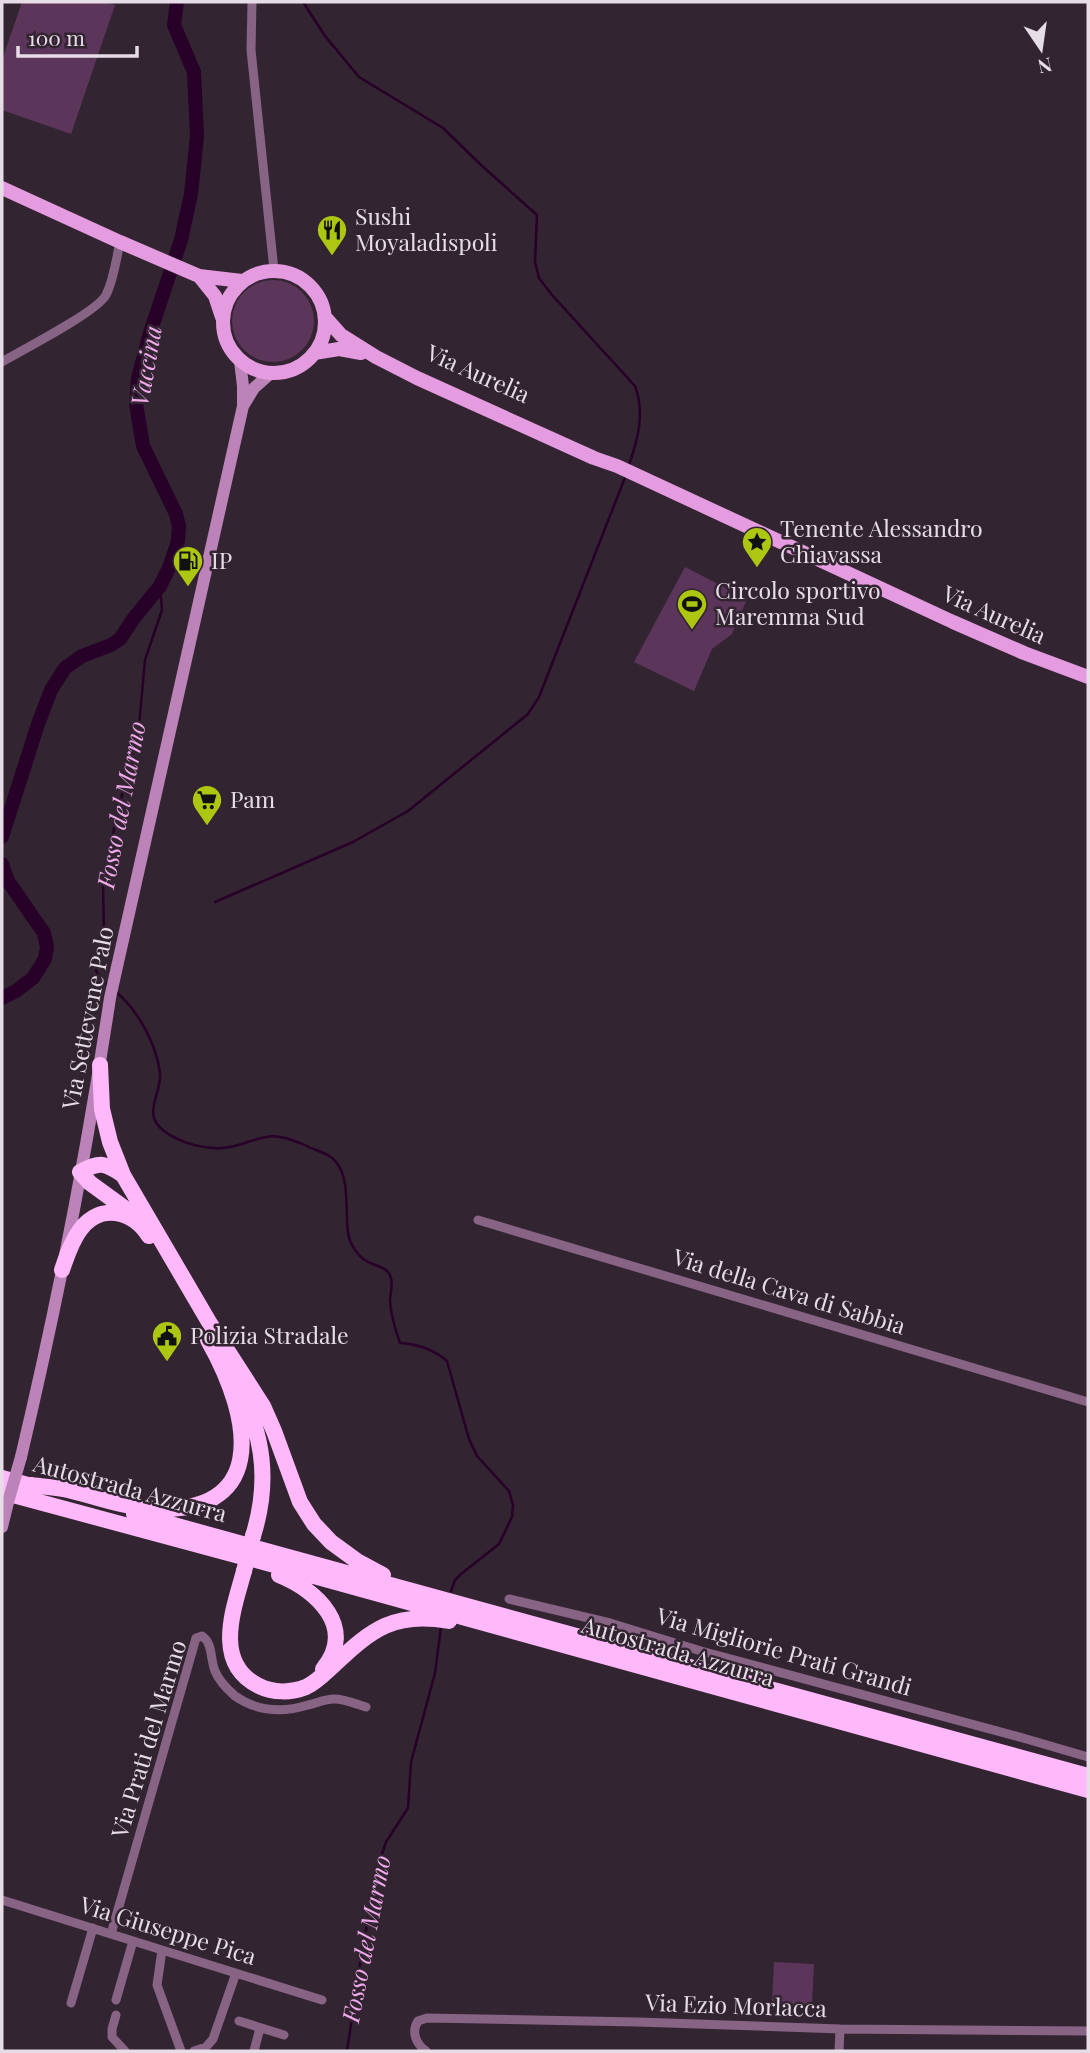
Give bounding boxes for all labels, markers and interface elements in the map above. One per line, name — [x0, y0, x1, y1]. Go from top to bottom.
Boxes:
scale bar — [18, 14, 136, 58]
north arrow — [1006, 14, 1076, 84]
text: 100 m — [28, 23, 85, 51]
text: N — [1035, 52, 1055, 81]
place label: Sushi Moyaladispoli — [355, 200, 498, 257]
restaurant icon: Sushi Moyaladispoli — [315, 213, 349, 257]
water label: Vaccina — [122, 323, 168, 408]
street label: Via Aurelia — [421, 336, 536, 409]
place label: Tenente Alessandro Chiavassa — [780, 512, 983, 569]
place icon: Tenente Alessandro Chiavassa — [740, 525, 774, 569]
fuel station icon: IP — [171, 544, 205, 588]
place label: IP — [211, 544, 232, 575]
place label: Circolo sportivo Maremma Sud — [715, 574, 881, 631]
street label: Via Aurelia — [937, 577, 1052, 650]
sports icon: Circolo sportivo Maremma Sud — [675, 587, 709, 631]
water label: Fosso del Marmo — [88, 718, 152, 892]
supermarket icon: Pam — [190, 783, 224, 827]
place label: Pam — [230, 783, 276, 814]
street label: Via Settevene Palo — [53, 923, 119, 1113]
street label: Via della Cava di Sabbia — [668, 1240, 910, 1341]
public building icon: Polizia Stradale — [150, 1319, 184, 1363]
place label: Polizia Stradale — [190, 1319, 349, 1350]
street label: Autostrada Azzurra — [29, 1447, 231, 1528]
street label: Via Migliorie Prati Grandi — [652, 1599, 916, 1702]
street label: Autostrada Azzurra — [577, 1608, 779, 1693]
street label: Via Prati del Marmo — [102, 1636, 192, 1842]
water label: Fosso del Marmo — [333, 1852, 397, 2026]
street label: Via Giuseppe Pica — [76, 1888, 261, 1971]
street label: Via Ezio Morlacca — [644, 1986, 828, 2023]

